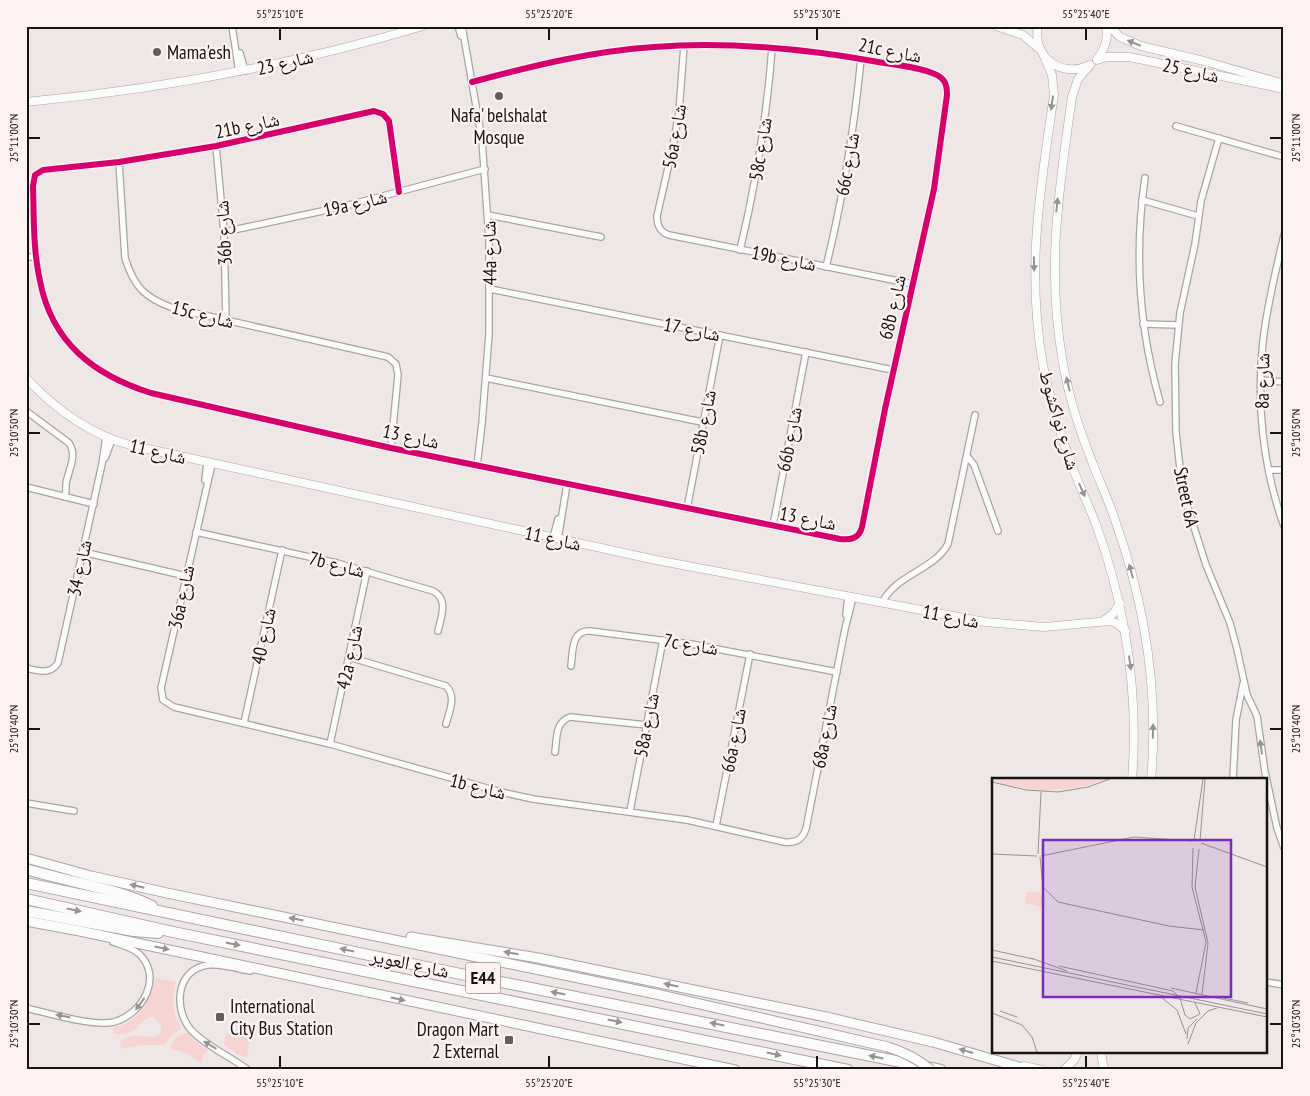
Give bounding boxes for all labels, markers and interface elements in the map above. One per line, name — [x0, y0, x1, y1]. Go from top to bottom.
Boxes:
text: 55°25'10"E — [256, 6, 304, 21]
text: 55°25'20"E — [525, 6, 573, 21]
text: 55°25'30"E — [793, 6, 841, 21]
text: 55°25'40"E — [1062, 6, 1110, 21]
street label: 21c شارع — [856, 32, 924, 68]
one-way arrow — [1127, 39, 1141, 47]
place label: Mama'esh — [167, 40, 231, 64]
street label: شارع 23 — [254, 44, 316, 80]
marker: Mama'esh — [151, 46, 163, 58]
street label: شارع 25 — [1160, 52, 1222, 88]
marker: Nafa' belshalat Mosque — [493, 90, 505, 102]
one-way arrow — [1048, 95, 1056, 111]
street label: 56a شارع — [657, 102, 691, 170]
place label: Nafa' belshalat Mosque — [451, 103, 548, 149]
street label: 21b شارع — [212, 106, 282, 144]
text: 25°11'00"N — [6, 114, 21, 162]
text: 25°11'00"N — [1288, 114, 1303, 162]
street label: 58c شارع — [743, 116, 777, 182]
street label: 66c شارع — [830, 131, 864, 197]
street label: 19a شارع — [321, 184, 389, 222]
one-way arrow — [1053, 197, 1061, 213]
street label: 36b شارع — [209, 200, 237, 266]
street label: 44a شارع — [476, 220, 502, 286]
street label: 19b شارع — [750, 240, 818, 276]
one-way arrow — [1030, 257, 1038, 273]
street label: 68b شارع — [873, 272, 911, 342]
street label: 15c شارع — [169, 295, 237, 333]
street label: شارع 17 — [662, 312, 722, 346]
street label: 8a شارع — [1250, 353, 1274, 409]
street label: شارع نواكشوط — [1034, 367, 1086, 473]
one-way arrow — [1064, 376, 1072, 391]
street label: 58b شارع — [685, 388, 721, 456]
street label: 66b شارع — [771, 405, 807, 473]
text: 25°10'50"N — [6, 409, 21, 457]
text: 25°10'50"N — [1288, 409, 1303, 457]
street label: شارع 13 — [380, 418, 442, 454]
street label: شارع 11 — [127, 433, 189, 469]
street label: Street 6A — [1169, 465, 1205, 529]
one-way arrow — [1079, 483, 1087, 497]
street label: شارع 13 — [778, 501, 838, 535]
street label: شارع 11 — [522, 520, 584, 556]
street label: شارع 34 — [61, 537, 97, 599]
street label: 7b شارع — [306, 545, 368, 583]
street label: 36a شارع — [163, 563, 199, 631]
one-way arrow — [1127, 563, 1135, 578]
street label: شارع 11 — [921, 599, 981, 633]
street label: شارع 40 — [245, 605, 281, 667]
street label: 42a شارع — [331, 623, 367, 691]
street label: 7c شارع — [662, 628, 720, 660]
one-way arrow — [1127, 655, 1135, 671]
street label: 58a شارع — [628, 691, 664, 759]
street label: 68a شارع — [806, 702, 842, 770]
text: 25°10'40"N — [6, 705, 21, 753]
text: 25°10'40"N — [1288, 705, 1303, 753]
street label: 66a شارع — [715, 706, 751, 774]
one-way arrow — [1149, 723, 1157, 739]
one-way arrow — [1257, 739, 1265, 755]
street label: 1b شارع — [447, 767, 509, 805]
inset map — [992, 778, 1268, 1054]
one-way arrow — [129, 882, 144, 890]
one-way arrow — [66, 906, 81, 914]
one-way arrow — [288, 915, 303, 923]
one-way arrow — [225, 940, 241, 948]
street label: شارع العوير — [368, 943, 451, 983]
one-way arrow — [155, 944, 170, 952]
one-way arrow — [339, 946, 354, 954]
one-way arrow — [503, 948, 519, 956]
road number: E44 — [466, 962, 500, 994]
one-way arrow — [663, 981, 678, 989]
one-way arrow — [549, 988, 565, 996]
place label: International City Bus Station — [230, 994, 333, 1040]
one-way arrow — [390, 995, 405, 1003]
one-way arrow — [135, 997, 145, 1011]
text: 25°10'30"N — [6, 1000, 21, 1048]
text: 25°10'30"N — [1288, 1000, 1303, 1048]
marker: International City Bus Station — [214, 1011, 226, 1023]
one-way arrow — [56, 1012, 71, 1020]
place label: Dragon Mart 2 External — [417, 1017, 500, 1063]
one-way arrow — [607, 1017, 623, 1025]
one-way arrow — [709, 1020, 725, 1028]
marker: Dragon Mart 2 External — [503, 1034, 515, 1046]
one-way arrow — [204, 1041, 217, 1050]
one-way arrow — [958, 1047, 973, 1055]
one-way arrow — [767, 1050, 782, 1058]
one-way arrow — [868, 1052, 884, 1060]
text: 55°25'10"E — [256, 1075, 304, 1090]
text: 55°25'20"E — [525, 1075, 573, 1090]
text: 55°25'30"E — [793, 1075, 841, 1090]
text: 55°25'40"E — [1062, 1075, 1110, 1090]

